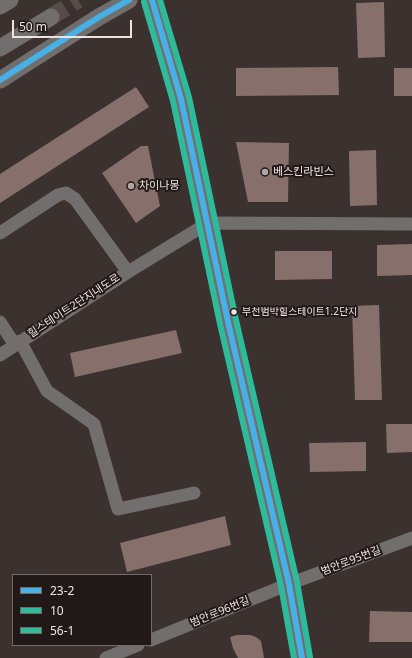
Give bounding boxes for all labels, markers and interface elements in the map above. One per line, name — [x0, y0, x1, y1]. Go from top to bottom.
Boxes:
scale bar — [14, 12, 134, 38]
text: 50 m — [19, 18, 47, 35]
place label: 베스킨라빈스 — [273, 165, 334, 179]
marker: 베스킨라빈스 — [260, 167, 270, 177]
place label: 차이나몽 — [139, 179, 179, 193]
marker: 차이나몽 — [126, 181, 136, 191]
street label: 힐스테이트2단지내도로 — [25, 271, 123, 341]
place label: 부천범박힐스테이트1.2단지 — [242, 306, 357, 318]
marker: 부천범박힐스테이트1.2단지 — [229, 307, 239, 317]
street label: 범안로95번길 — [319, 544, 383, 578]
legend — [12, 574, 152, 646]
text: 23-2 — [50, 582, 74, 599]
street label: 범안로96번길 — [188, 594, 252, 630]
text: 10 — [50, 602, 64, 619]
text: 56-1 — [50, 622, 74, 639]

